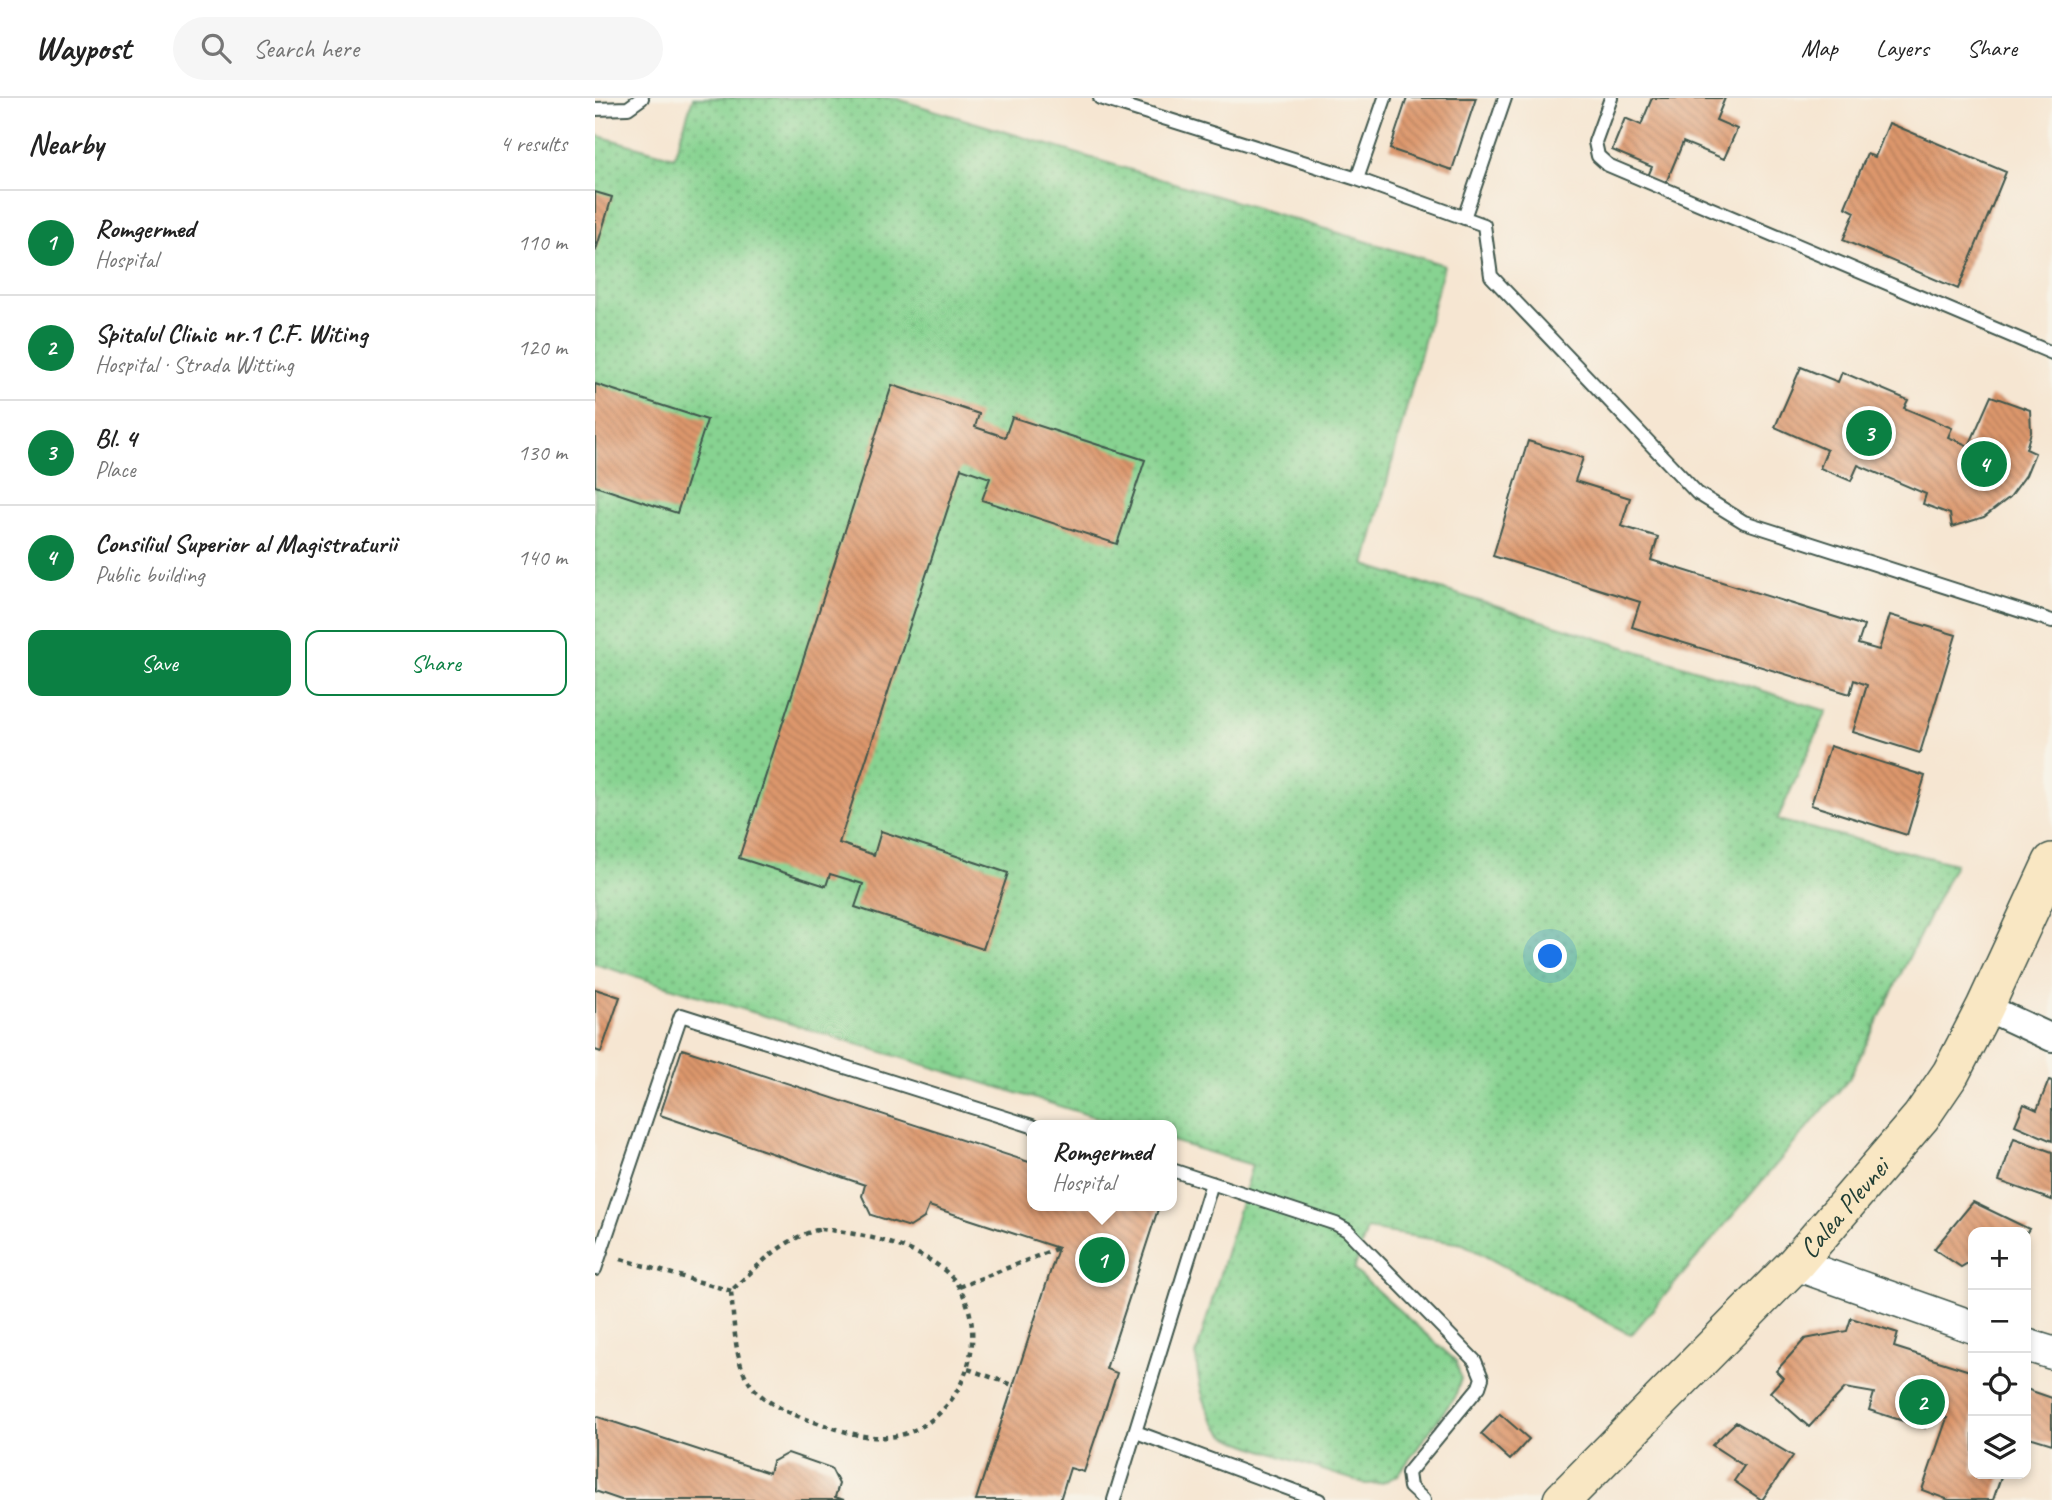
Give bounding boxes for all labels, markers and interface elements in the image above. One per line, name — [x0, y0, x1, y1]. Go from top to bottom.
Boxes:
search box — [173, 17, 663, 80]
text: Waypost — [35, 27, 131, 69]
icon: search — [197, 29, 235, 67]
text: Search here — [253, 32, 359, 65]
text: Map — [1801, 33, 1838, 63]
text: Layers — [1876, 33, 1929, 63]
text: Share — [1967, 33, 2017, 63]
text: Nearby — [28, 125, 104, 163]
text: 4 results — [500, 129, 567, 158]
text: Romgermed — [95, 212, 195, 245]
text: 1 — [46, 228, 56, 257]
text: 110 m — [518, 228, 567, 257]
text: Hospital — [95, 245, 158, 274]
text: Spitalul Clinic nr.1 C.F. Witing — [95, 317, 367, 350]
text: 2 — [46, 333, 56, 362]
text: 120 m — [518, 333, 567, 362]
text: Hospital · Strada Witting — [95, 350, 294, 379]
pin: 3 — [1846, 407, 1892, 459]
text: Bl. 4 — [95, 422, 137, 455]
text: 3 — [46, 438, 56, 467]
text: 130 m — [518, 438, 567, 467]
pin: 4 — [1961, 438, 2007, 490]
text: Place — [95, 455, 135, 484]
text: Consiliul Superior al Magistraturii — [95, 527, 397, 560]
text: 4 — [46, 543, 56, 572]
text: 140 m — [518, 543, 567, 572]
text: Public building — [95, 560, 204, 589]
button: Save — [28, 630, 291, 696]
button: Share — [305, 630, 567, 696]
your location — [1533, 939, 1567, 973]
popup — [1027, 1120, 1177, 1211]
text: Romgermed — [1052, 1135, 1152, 1168]
street label: Calea Plevnei — [1791, 1148, 1899, 1265]
text: Hospital — [1052, 1168, 1115, 1197]
map controls — [1968, 1227, 2031, 1479]
button: + — [1968, 1227, 2031, 1290]
pin: 1 — [1079, 1234, 1125, 1286]
button: − — [1968, 1290, 2031, 1353]
button: locate — [1968, 1353, 2031, 1416]
pin: 2 — [1899, 1376, 1945, 1428]
button: layers — [1968, 1416, 2031, 1479]

